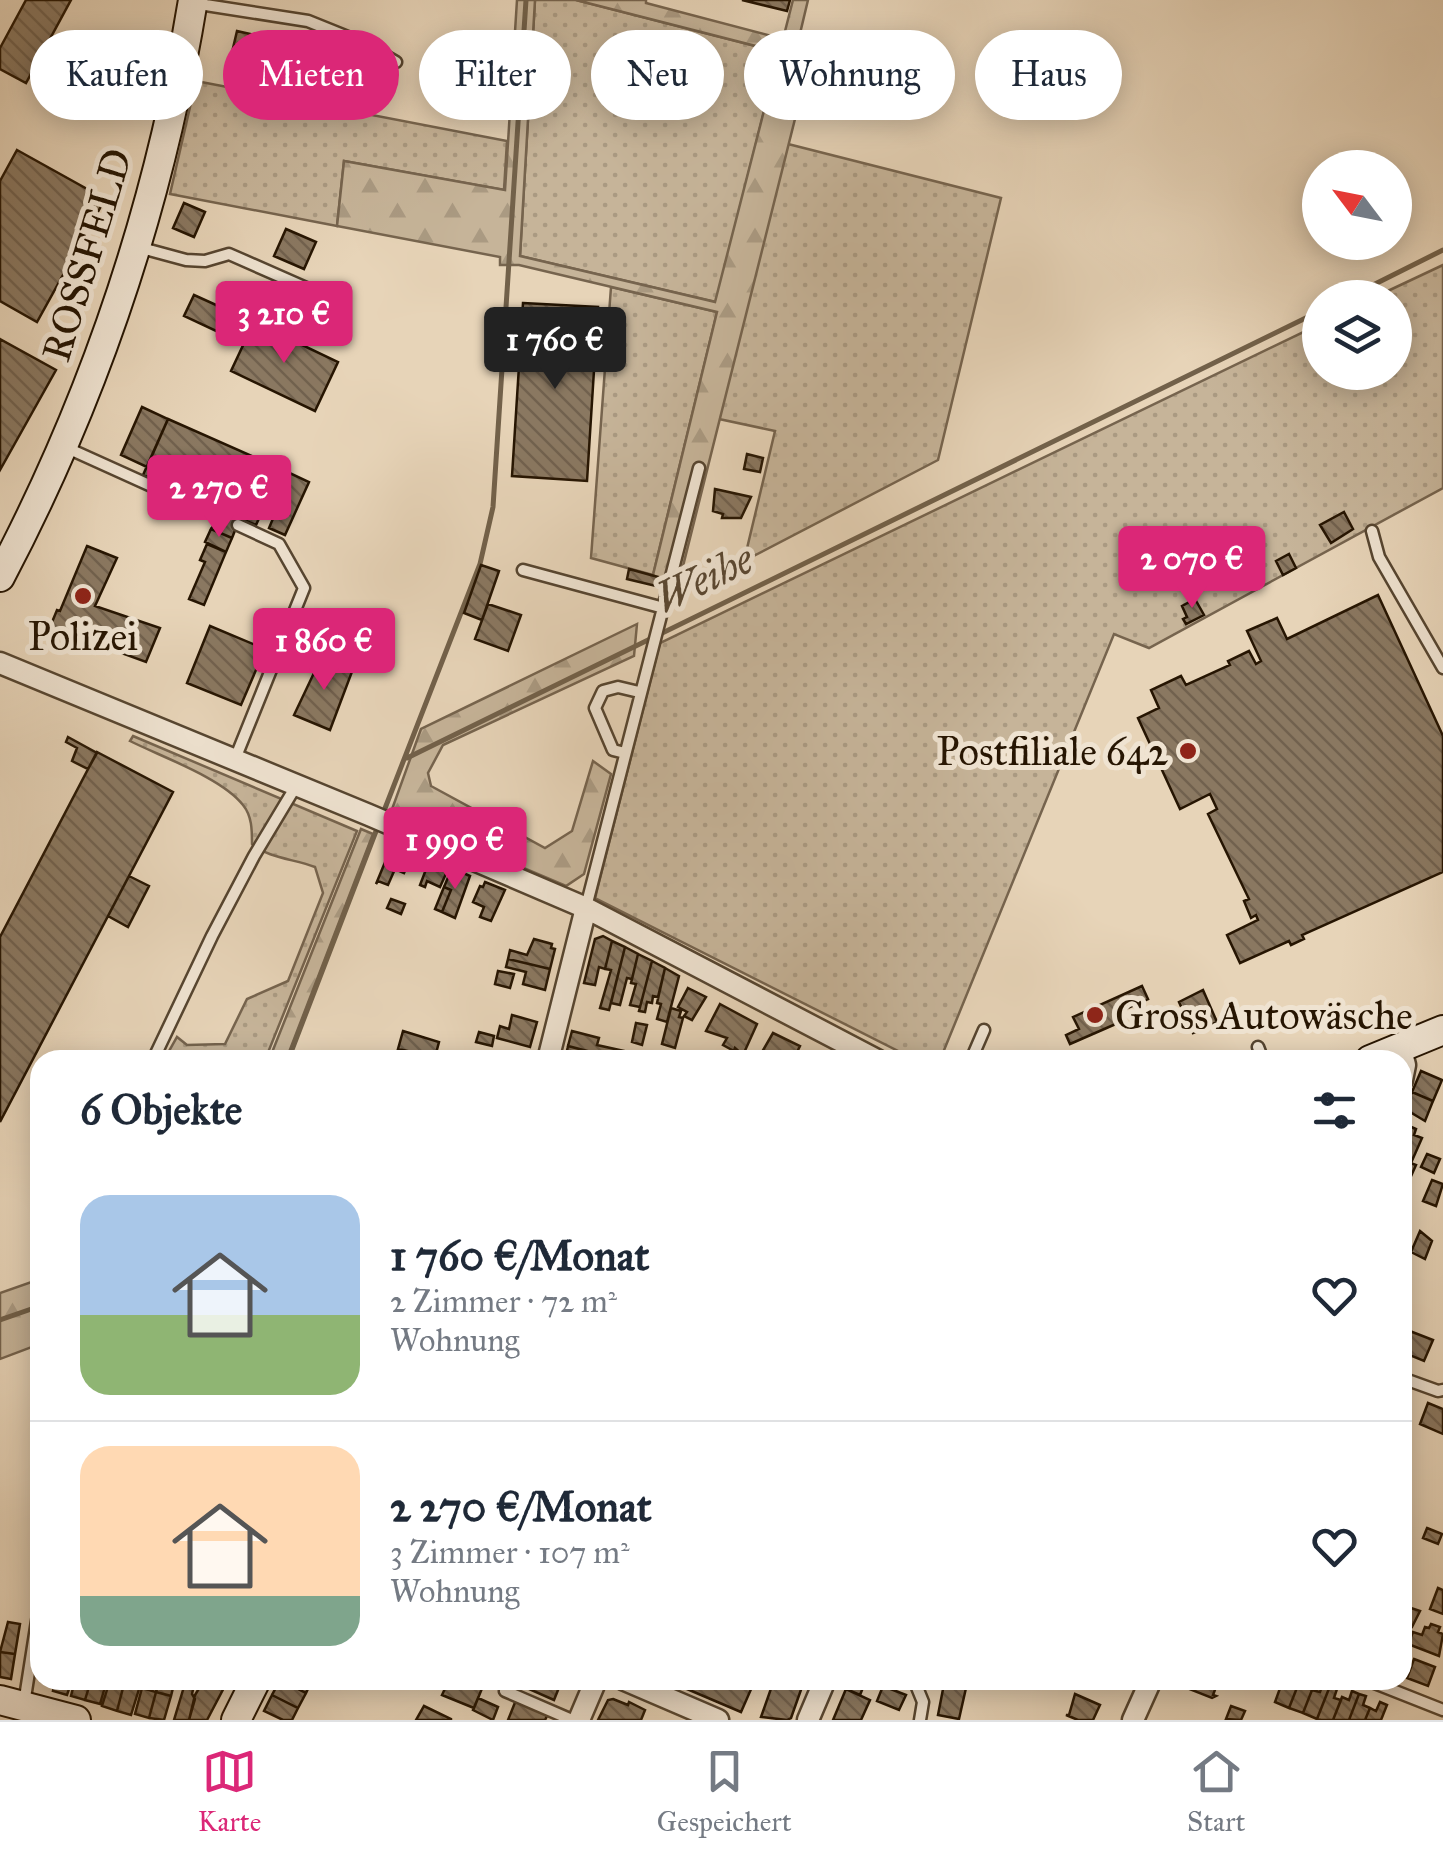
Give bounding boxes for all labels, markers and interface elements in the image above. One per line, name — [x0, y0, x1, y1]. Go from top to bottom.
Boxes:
chip: Kaufen — [30, 30, 203, 120]
chip: Mieten — [223, 30, 399, 120]
chip: Filter — [419, 30, 571, 120]
chip: Neu — [591, 30, 724, 120]
chip: Wohnung — [744, 30, 955, 120]
chip: Haus — [975, 30, 1122, 120]
street label: ROSSFELD — [31, 143, 143, 367]
north arrow — [1302, 150, 1412, 260]
map controls — [1302, 150, 1412, 390]
button: layers — [1302, 280, 1412, 390]
pin: 3 210 € — [192, 281, 376, 366]
text: 3 210 € — [238, 294, 330, 333]
pin: 1 760 € — [463, 307, 647, 392]
text: 1 760 € — [506, 320, 604, 359]
pin: 2 270 € — [127, 455, 311, 540]
text: 2 270 € — [169, 468, 269, 507]
pin: 2 070 € — [1100, 526, 1284, 611]
water label: Weihe — [646, 532, 763, 625]
text: 2 070 € — [1140, 539, 1244, 578]
marker: Polizei — [72, 585, 94, 607]
pin: 1 860 € — [232, 608, 416, 693]
place label: Polizei — [28, 612, 138, 661]
text: 1 860 € — [275, 621, 373, 660]
place label: Postfiliale 642 — [936, 727, 1168, 776]
marker: Postfiliale 642 — [1177, 740, 1199, 762]
pin: 1 990 € — [363, 807, 547, 892]
text: 1 990 € — [406, 820, 504, 859]
place label: Gross Autowäsche — [1115, 991, 1413, 1040]
marker: Gross Autowäsche — [1084, 1004, 1106, 1026]
icon: filters — [1307, 1083, 1362, 1138]
text: 6 Objekte — [80, 1084, 242, 1136]
text: 1 760 €/Monat — [390, 1230, 649, 1282]
icon: home — [160, 1235, 280, 1355]
icon: heart — [1307, 1268, 1362, 1323]
text: 2 Zimmer · 72 m² — [390, 1282, 617, 1321]
text: Wohnung — [390, 1321, 519, 1360]
text: 2 270 €/Monat — [390, 1481, 652, 1533]
icon: home — [160, 1486, 280, 1606]
icon: heart — [1307, 1519, 1362, 1574]
text: 3 Zimmer · 107 m² — [390, 1533, 630, 1572]
text: Wohnung — [390, 1572, 519, 1611]
tab: Karte — [198, 1744, 261, 1839]
tab: Gespeichert — [657, 1744, 792, 1839]
tab: Start — [1187, 1744, 1245, 1839]

